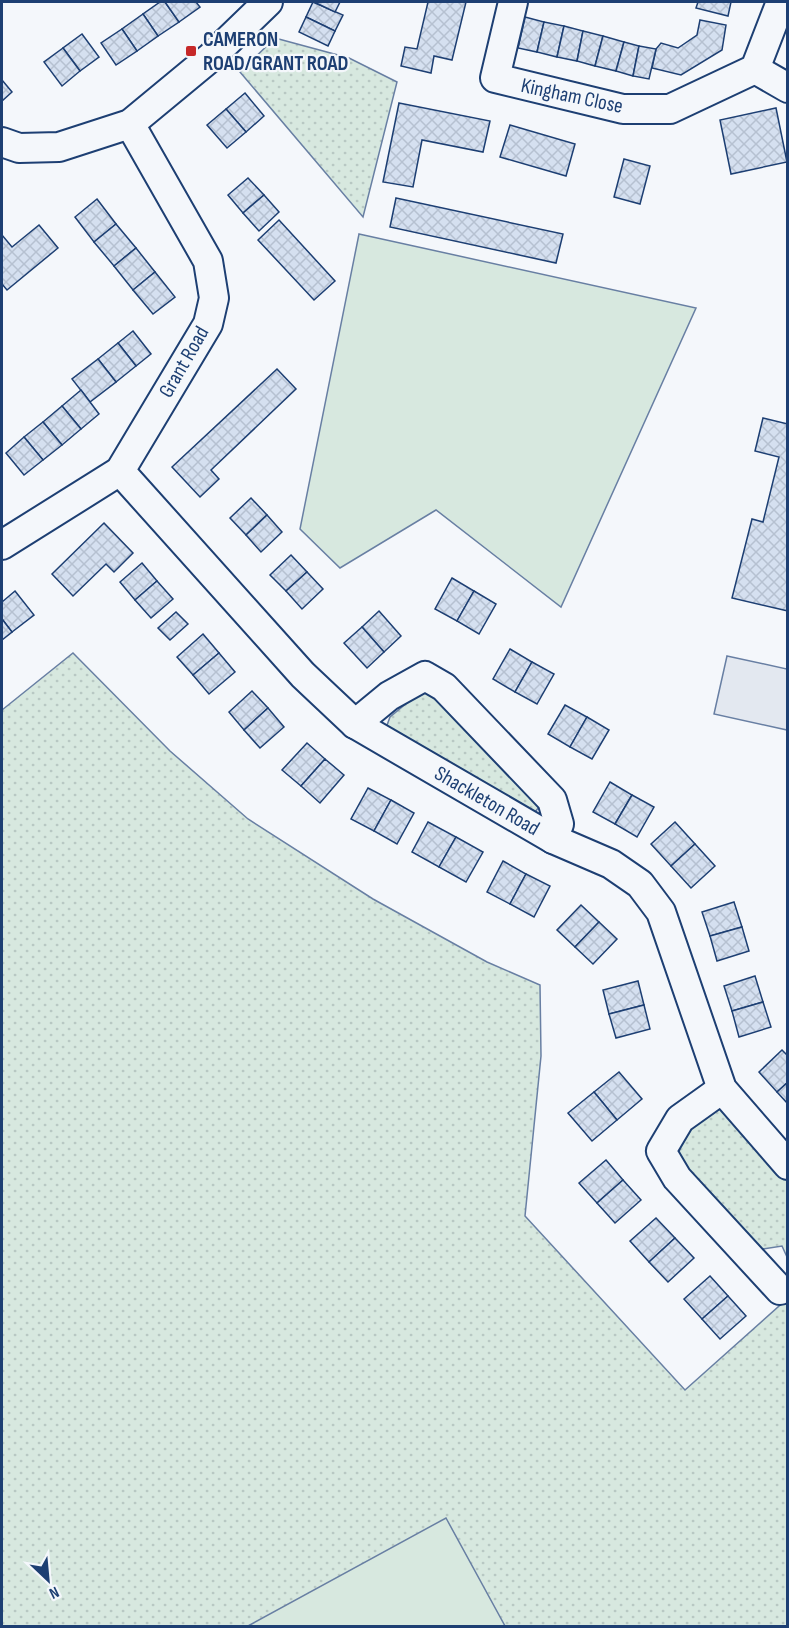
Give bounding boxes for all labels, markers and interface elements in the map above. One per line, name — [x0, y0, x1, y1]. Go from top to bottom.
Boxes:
place label: CAMERON ROAD/GRANT ROAD — [203, 27, 349, 76]
marker: CAMERON ROAD/GRANT ROAD — [184, 44, 198, 58]
street label: Kingham Close — [519, 73, 625, 119]
street label: Grant Road — [154, 322, 214, 402]
street label: Shackleton Road — [430, 761, 544, 841]
north arrow — [18, 1550, 78, 1610]
text: N — [46, 1582, 62, 1603]

